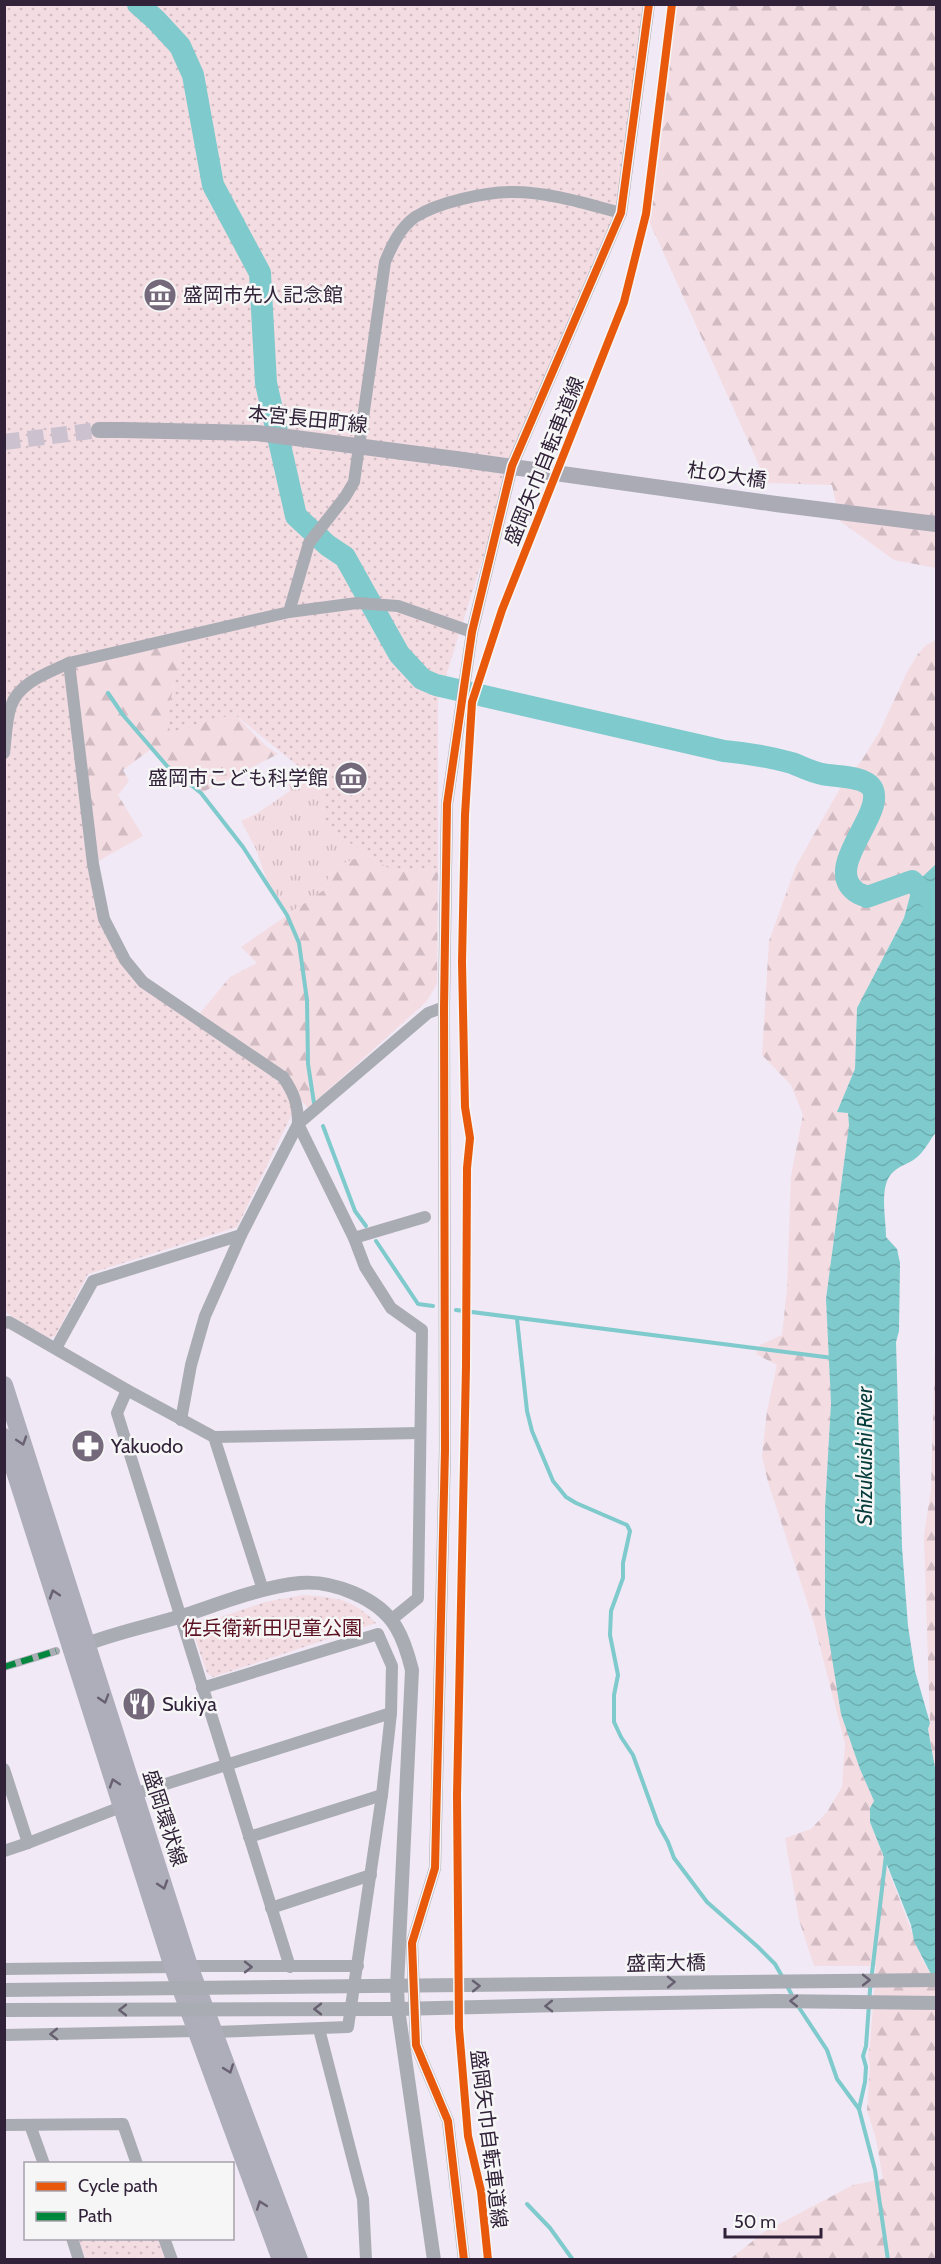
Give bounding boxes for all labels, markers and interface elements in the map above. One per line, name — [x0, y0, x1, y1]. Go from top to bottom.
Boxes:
museum icon: 盛岡市先人記念館 — [142, 277, 178, 313]
place label: 盛岡市先人記念館 — [183, 283, 343, 307]
street label: 盛岡矢巾自転車道線 — [499, 373, 589, 549]
street label: 本宮長田町線 — [247, 401, 369, 437]
street label: 杜の大橋 — [686, 458, 768, 492]
museum icon: 盛岡市こども科学館 — [333, 760, 369, 796]
place label: 盛岡市こども科学館 — [148, 766, 328, 790]
water label: Shizukuishi River — [852, 1385, 877, 1525]
pharmacy icon: Yakuodo — [70, 1428, 106, 1464]
place label: Yakuodo — [110, 1434, 183, 1458]
one-way arrow — [15, 1435, 27, 1446]
one-way arrow — [49, 1589, 61, 1600]
park label: 佐兵衛新田児童公園 — [182, 1616, 362, 1640]
restaurant icon: Sukiya — [121, 1686, 157, 1722]
place label: Sukiya — [162, 1692, 217, 1716]
one-way arrow — [97, 1693, 109, 1704]
street label: 盛岡環状線 — [138, 1767, 192, 1869]
one-way arrow — [108, 1778, 121, 1789]
one-way arrow — [156, 1879, 168, 1890]
street label: 盛南大橋 — [626, 1950, 706, 1976]
one-way arrow — [243, 1961, 252, 1973]
one-way arrow — [862, 1974, 871, 1986]
one-way arrow — [667, 1976, 676, 1989]
one-way arrow — [472, 1980, 481, 1992]
one-way arrow — [790, 1995, 799, 2007]
one-way arrow — [544, 1999, 553, 2012]
one-way arrow — [314, 2003, 323, 2015]
one-way arrow — [119, 2004, 128, 2016]
one-way arrow — [50, 2028, 59, 2040]
street label: 盛岡矢巾自転車道線 — [466, 2048, 512, 2230]
one-way arrow — [221, 2063, 234, 2074]
legend — [24, 2162, 234, 2240]
text: Cycle path — [78, 2175, 158, 2197]
one-way arrow — [256, 2200, 268, 2211]
scale bar — [725, 2201, 821, 2239]
text: Path — [78, 2205, 112, 2227]
text: 50 m — [734, 2211, 776, 2233]

